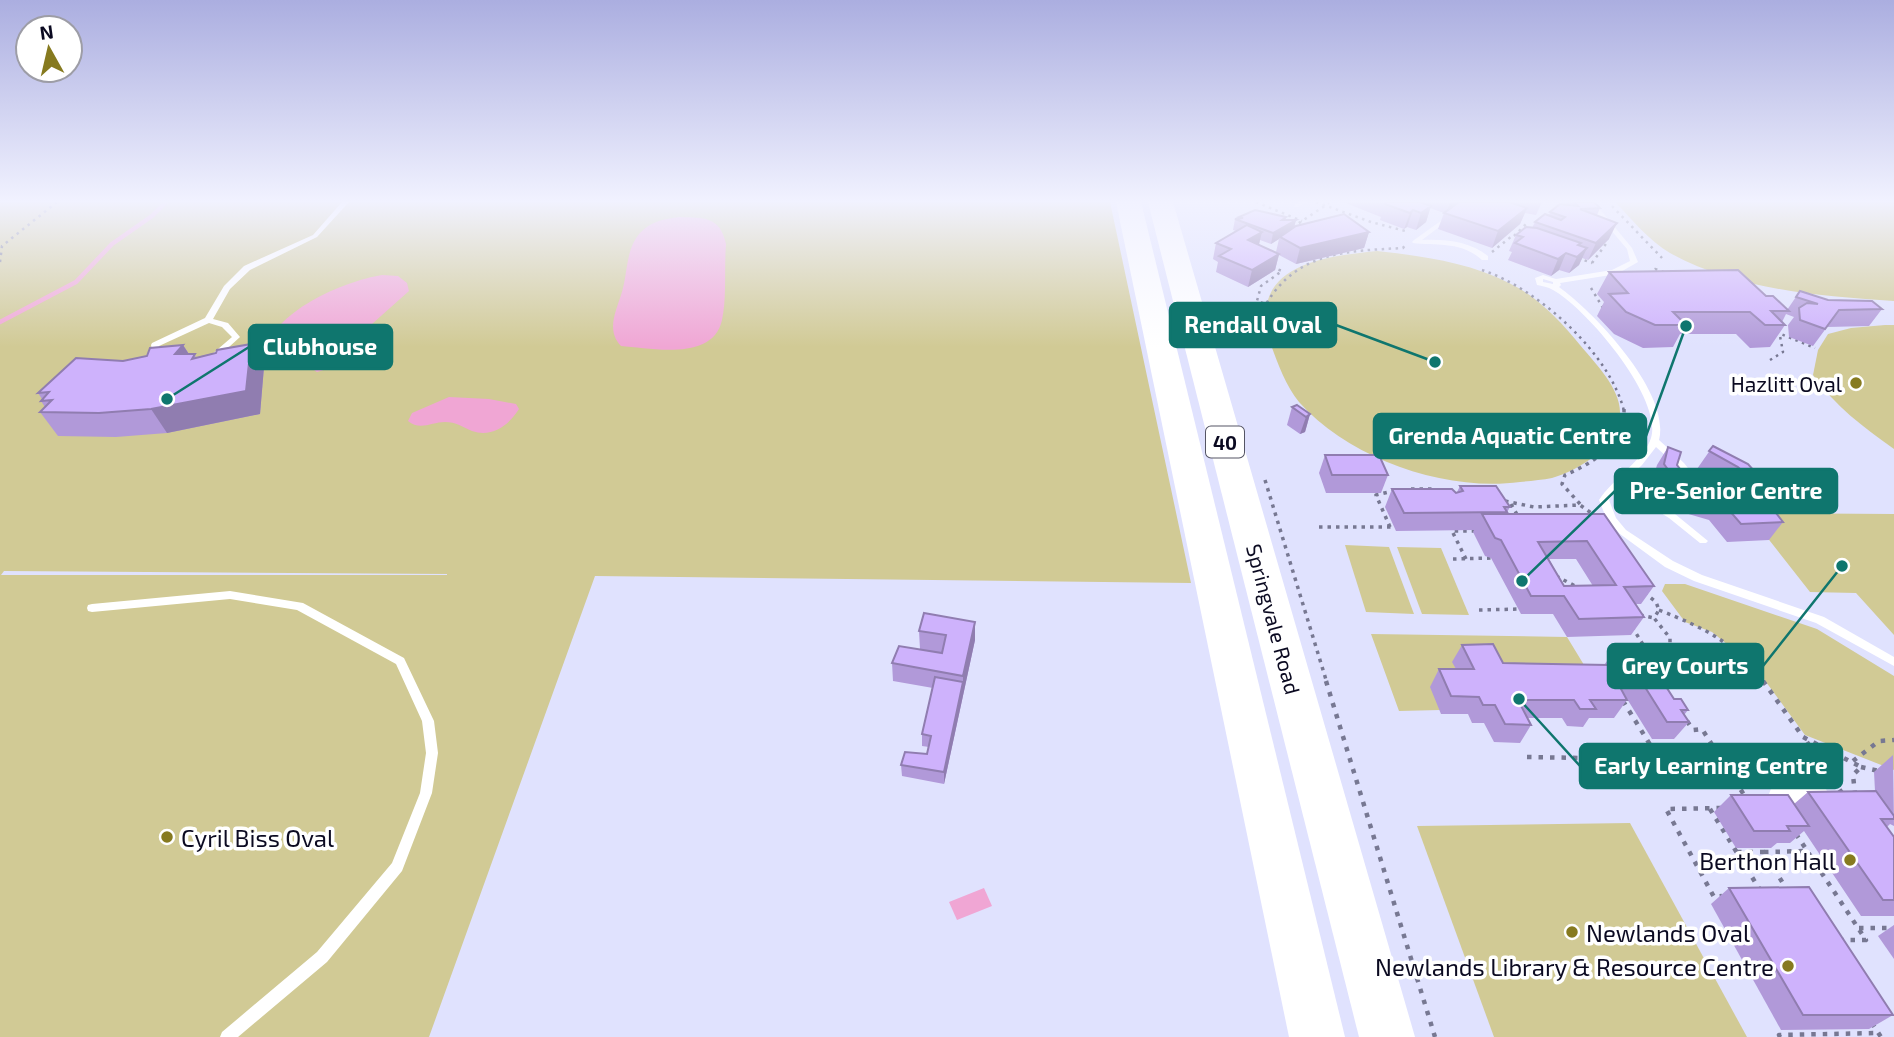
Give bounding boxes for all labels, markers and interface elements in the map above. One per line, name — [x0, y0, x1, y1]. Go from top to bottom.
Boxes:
north arrow — [14, 14, 84, 84]
text: N — [38, 19, 55, 44]
callout: Rendall Oval — [1170, 303, 1336, 347]
text: Rendall Oval — [1184, 310, 1322, 338]
callout: Clubhouse — [249, 325, 392, 369]
text: Clubhouse — [263, 332, 377, 360]
place label: Hazlitt Oval — [1731, 371, 1843, 396]
marker: Hazlitt Oval — [1848, 375, 1864, 391]
callout: Grenda Aquatic Centre — [1374, 414, 1646, 458]
text: Grenda Aquatic Centre — [1389, 421, 1631, 449]
road number: 40 — [1206, 426, 1244, 458]
callout: Pre-Senior Centre — [1615, 469, 1837, 513]
text: Pre-Senior Centre — [1629, 476, 1823, 504]
street label: Springvale Road — [1242, 541, 1306, 697]
callout: Grey Courts — [1608, 644, 1763, 688]
text: Grey Courts — [1621, 651, 1749, 679]
callout: Early Learning Centre — [1580, 744, 1842, 788]
text: Early Learning Centre — [1594, 751, 1828, 779]
place label: Cyril Biss Oval — [181, 823, 334, 852]
marker: Cyril Biss Oval — [159, 829, 175, 845]
place label: Berthon Hall — [1699, 846, 1836, 875]
marker: Berthon Hall — [1842, 852, 1858, 868]
place label: Newlands Oval — [1586, 918, 1750, 947]
marker: Newlands Oval — [1564, 924, 1580, 940]
place label: Newlands Library & Resource Centre — [1375, 952, 1774, 981]
marker: Newlands Library & Resource Centre — [1780, 958, 1796, 974]

